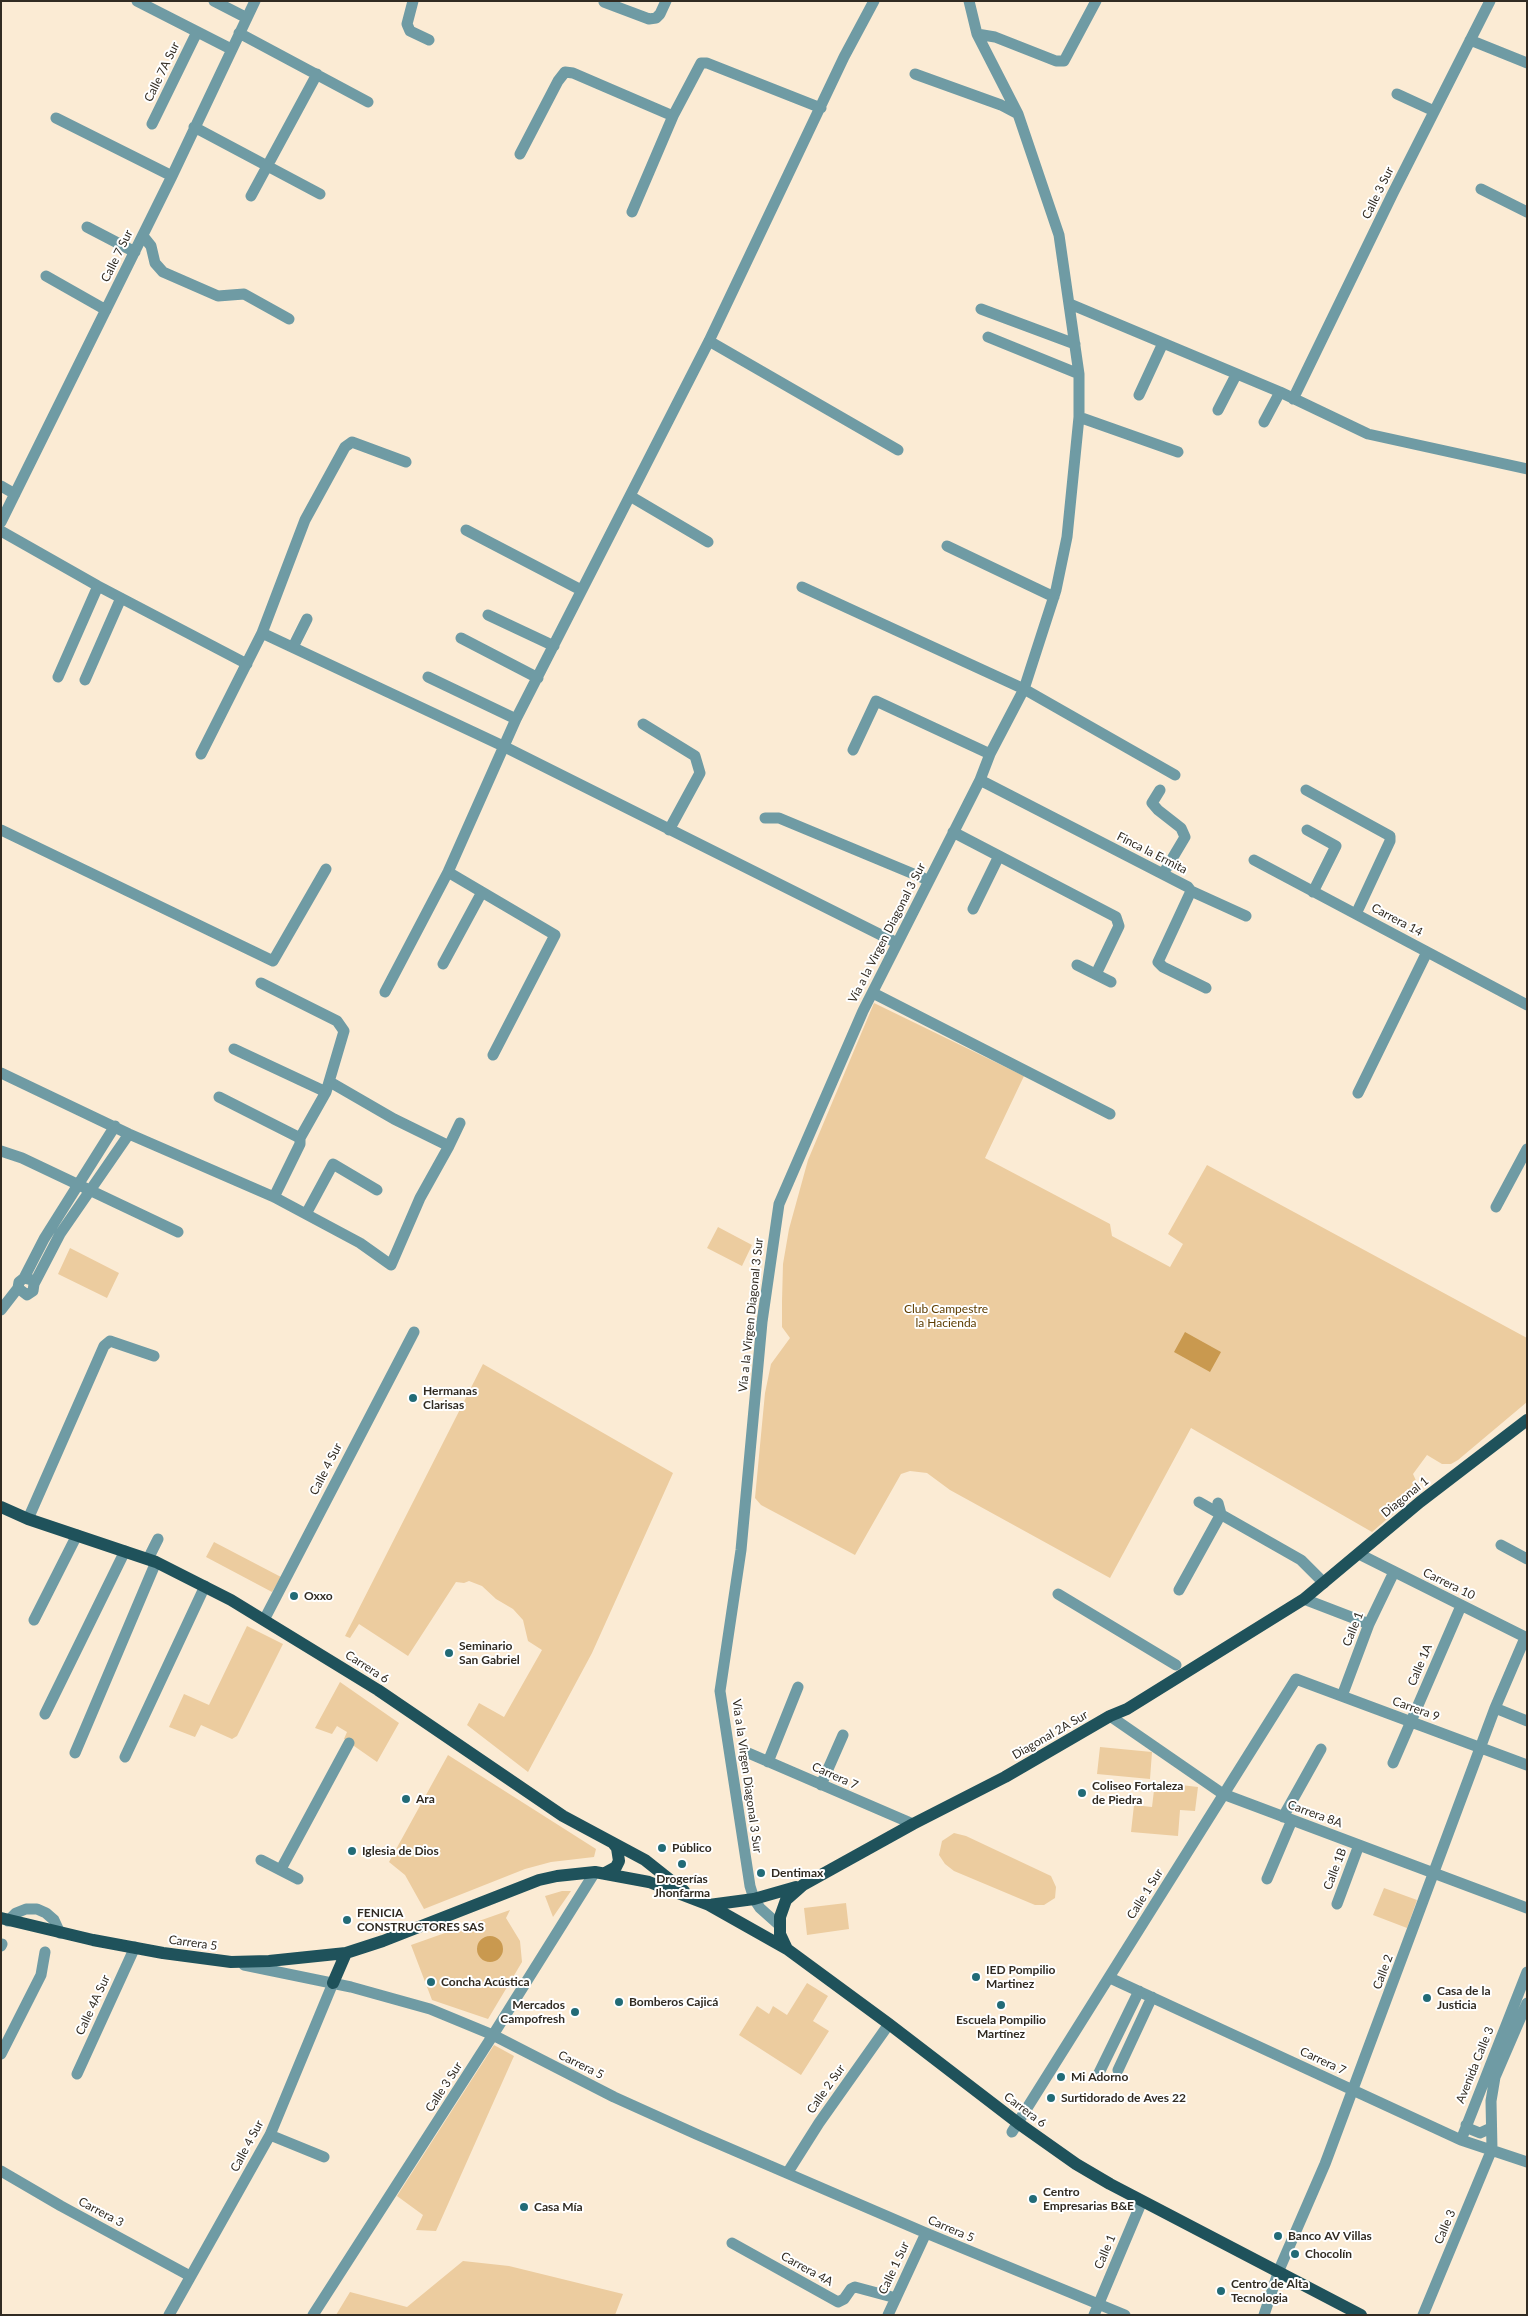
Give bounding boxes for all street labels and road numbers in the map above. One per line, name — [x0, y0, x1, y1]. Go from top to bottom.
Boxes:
street label: Calle 7A Sur — [141, 40, 183, 104]
street label: Calle 3 Sur — [1359, 164, 1397, 222]
street label: Calle 7 Sur — [98, 227, 136, 285]
street label: Finca la Ermita — [1114, 829, 1190, 877]
street label: Vía a la Virgen Diagonal 3 Sur — [845, 861, 929, 1005]
street label: Carrera 14 — [1369, 900, 1425, 940]
street label: Vía a la Virgen Diagonal 3 Sur — [736, 1237, 766, 1393]
street label: Calle 4 Sur — [307, 1441, 345, 1497]
street label: Diagonal 1 — [1379, 1474, 1431, 1520]
street label: Carrera 10 — [1421, 1565, 1477, 1603]
street label: Calle 1 — [1340, 1610, 1366, 1648]
street label: Calle 1A — [1405, 1642, 1435, 1688]
street label: Carrera 6 — [343, 1648, 391, 1686]
street label: Carrera 9 — [1390, 1694, 1442, 1724]
street label: Vía a la Virgen Diagonal 3 Sur — [729, 1698, 765, 1854]
street label: Diagonal 2A Sur — [1010, 1708, 1090, 1762]
street label: Carrera 7 — [810, 1759, 860, 1793]
street label: Carrera 8A — [1286, 1797, 1344, 1831]
street label: Calle 1B — [1320, 1846, 1350, 1892]
street label: Calle 1 Sur — [1124, 1866, 1166, 1922]
street label: Carrera 5 — [168, 1932, 218, 1954]
street label: Calle 2 — [1370, 1953, 1396, 1991]
street label: Calle 4A Sur — [73, 1973, 113, 2037]
street label: Avenida Calle 3 — [1453, 2025, 1497, 2105]
street label: Carrera 7 — [1298, 2044, 1348, 2078]
street label: Carrera 5 — [556, 2048, 606, 2082]
street label: Calle 3 Sur — [423, 2059, 465, 2115]
street label: Calle 2 Sur — [804, 2062, 848, 2116]
street label: Carrera 6 — [1001, 2089, 1049, 2131]
street label: Calle 4 Sur — [227, 2118, 267, 2174]
street label: Carrera 3 — [76, 2194, 126, 2230]
street label: Calle 3 — [1431, 2208, 1459, 2246]
street label: Carrera 5 — [926, 2213, 976, 2245]
street label: Calle 1 — [1091, 2233, 1119, 2271]
street label: Calle 1 Sur — [876, 2239, 912, 2297]
street label: Carrera 4A — [778, 2249, 836, 2289]

